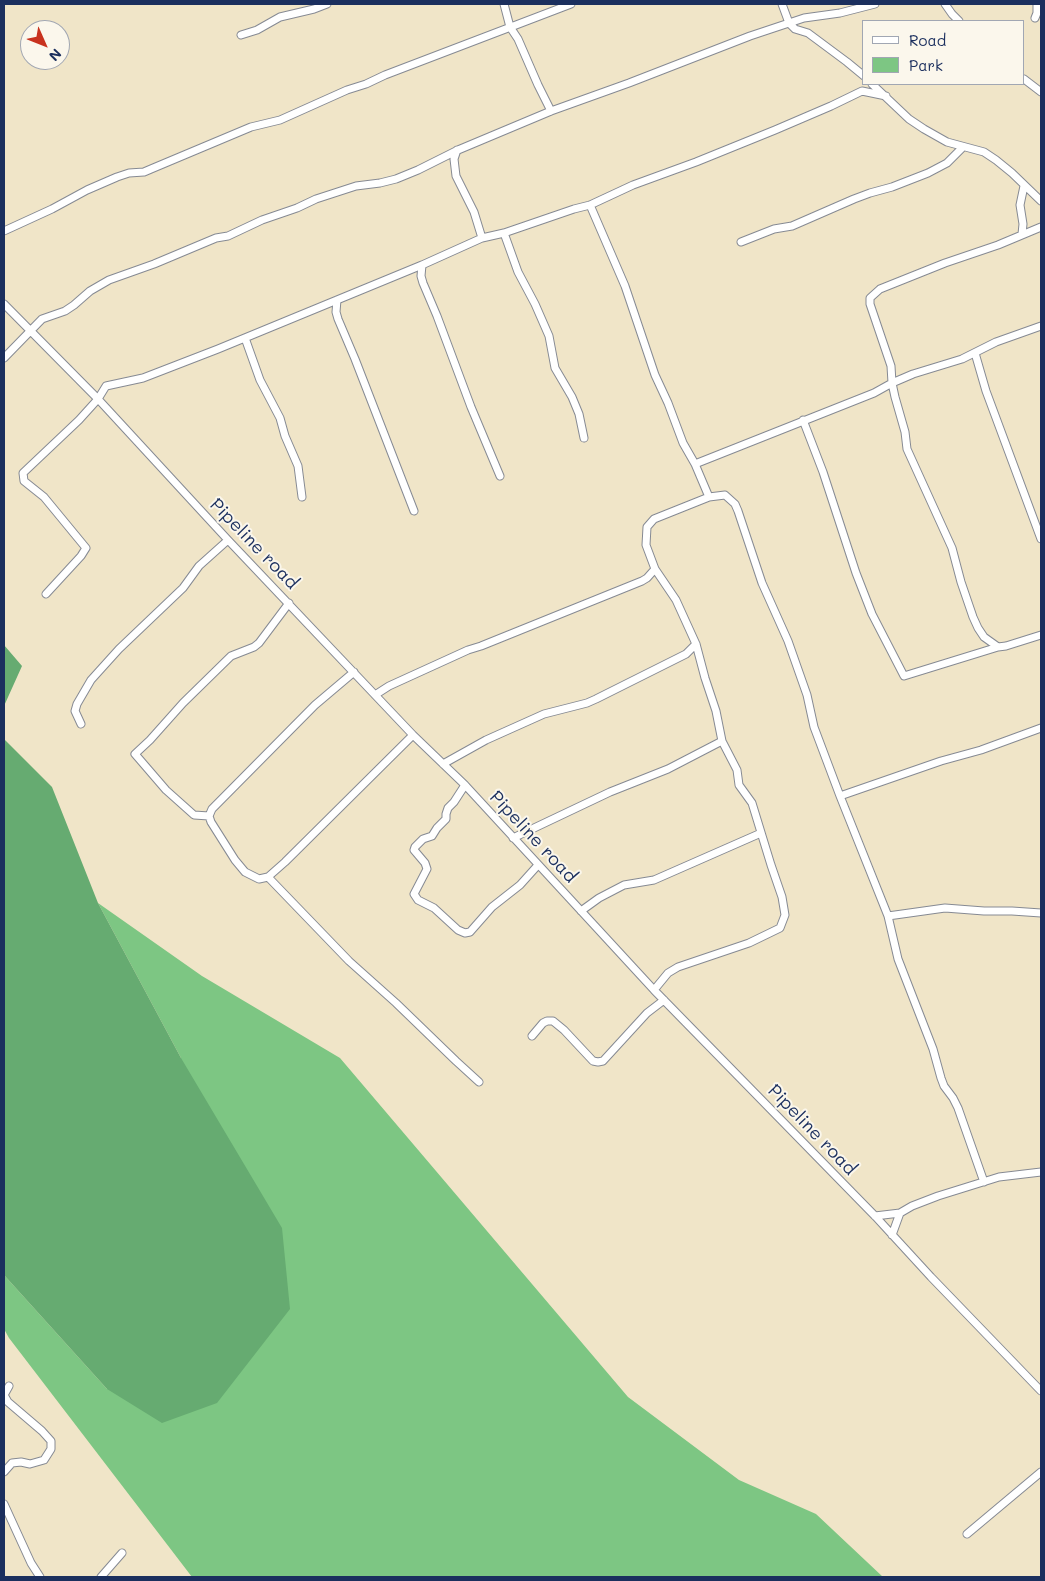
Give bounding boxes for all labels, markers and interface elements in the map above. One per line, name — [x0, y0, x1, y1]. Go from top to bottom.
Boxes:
north arrow — [20, 20, 70, 70]
legend — [862, 20, 1025, 85]
text: Road — [909, 30, 946, 50]
text: N — [45, 45, 66, 65]
text: Park — [909, 55, 943, 75]
street label: Pipeline road — [205, 494, 303, 594]
street label: Pipeline road — [485, 786, 581, 888]
street label: Pipeline road — [763, 1080, 861, 1180]

